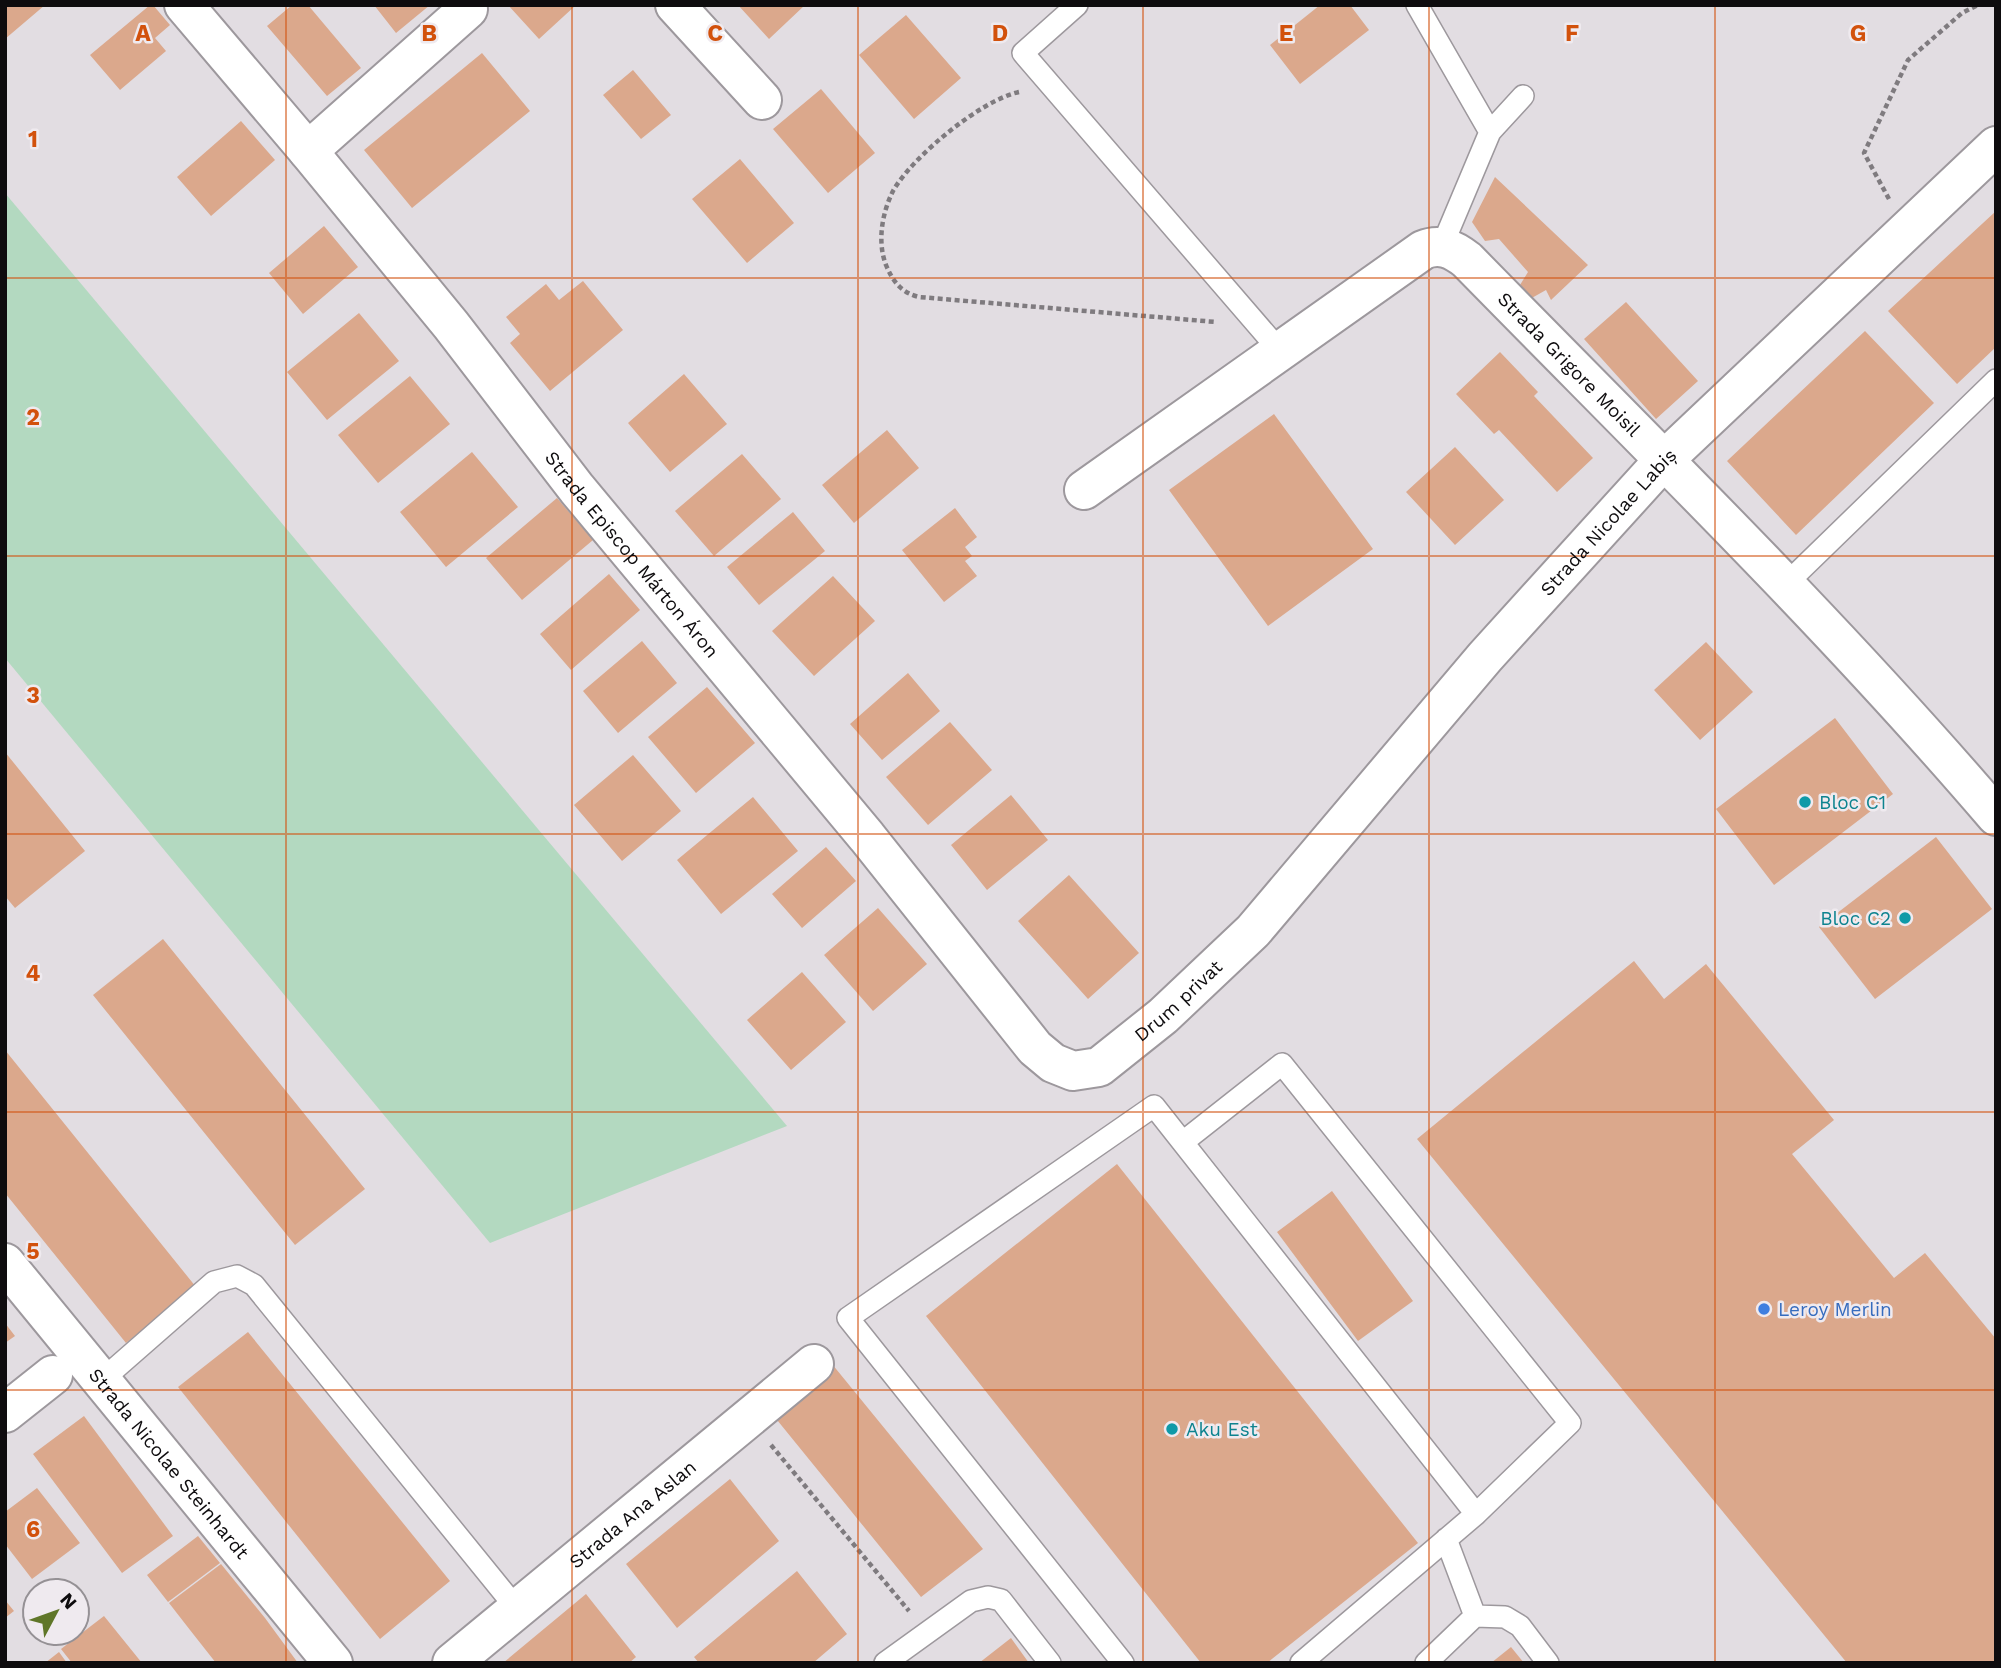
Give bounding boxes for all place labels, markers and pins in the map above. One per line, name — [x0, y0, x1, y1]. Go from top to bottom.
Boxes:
place label: Bloc C1 — [1819, 791, 1886, 814]
marker: Bloc C1 — [1797, 794, 1813, 810]
place label: Bloc C2 — [1820, 907, 1891, 930]
marker: Bloc C2 — [1897, 910, 1913, 926]
place label: Leroy Merlin — [1778, 1298, 1892, 1321]
marker: Leroy Merlin — [1756, 1301, 1772, 1317]
place label: Aku Est — [1186, 1418, 1258, 1441]
marker: Aku Est — [1164, 1421, 1180, 1437]

